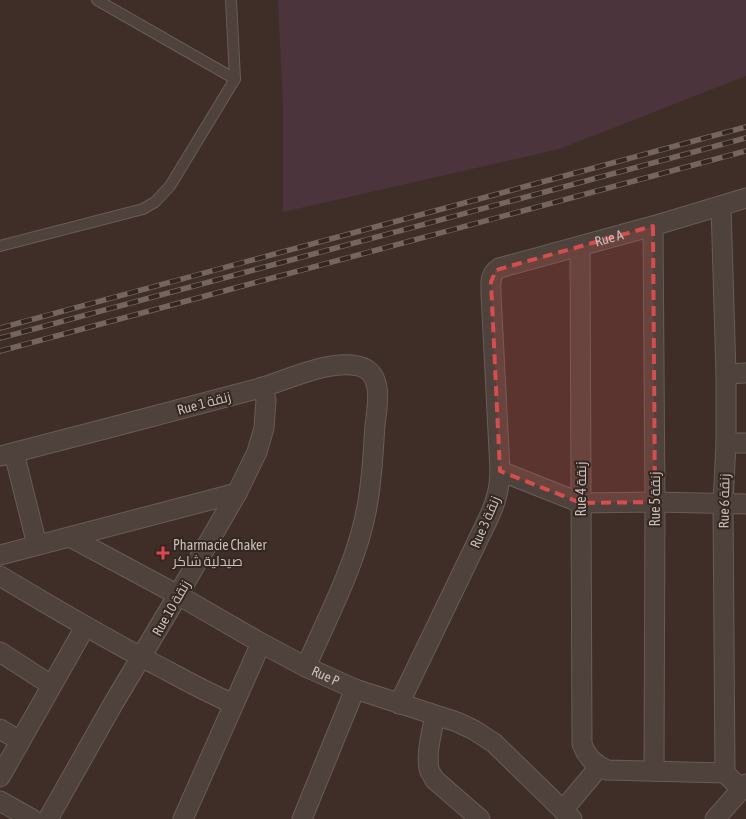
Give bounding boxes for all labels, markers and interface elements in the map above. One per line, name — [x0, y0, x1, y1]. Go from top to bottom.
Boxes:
street label: Rue A — [593, 226, 625, 250]
street label: Rue 1 زنقة — [175, 388, 233, 418]
street label: Rue 4 زنقة — [573, 461, 589, 517]
street label: Rue 5 زنقة — [647, 471, 663, 527]
street label: Rue 6 زنقة — [716, 473, 732, 529]
street label: Rue 3 زنقة — [467, 494, 503, 550]
place label: Pharmacie Chaker صيدلية شاكر — [172, 537, 267, 569]
marker: Pharmacie Chaker صيدلية شاكر — [157, 547, 169, 559]
street label: Rue 10 زنقة — [149, 577, 193, 639]
street label: Rue P — [309, 663, 342, 689]

